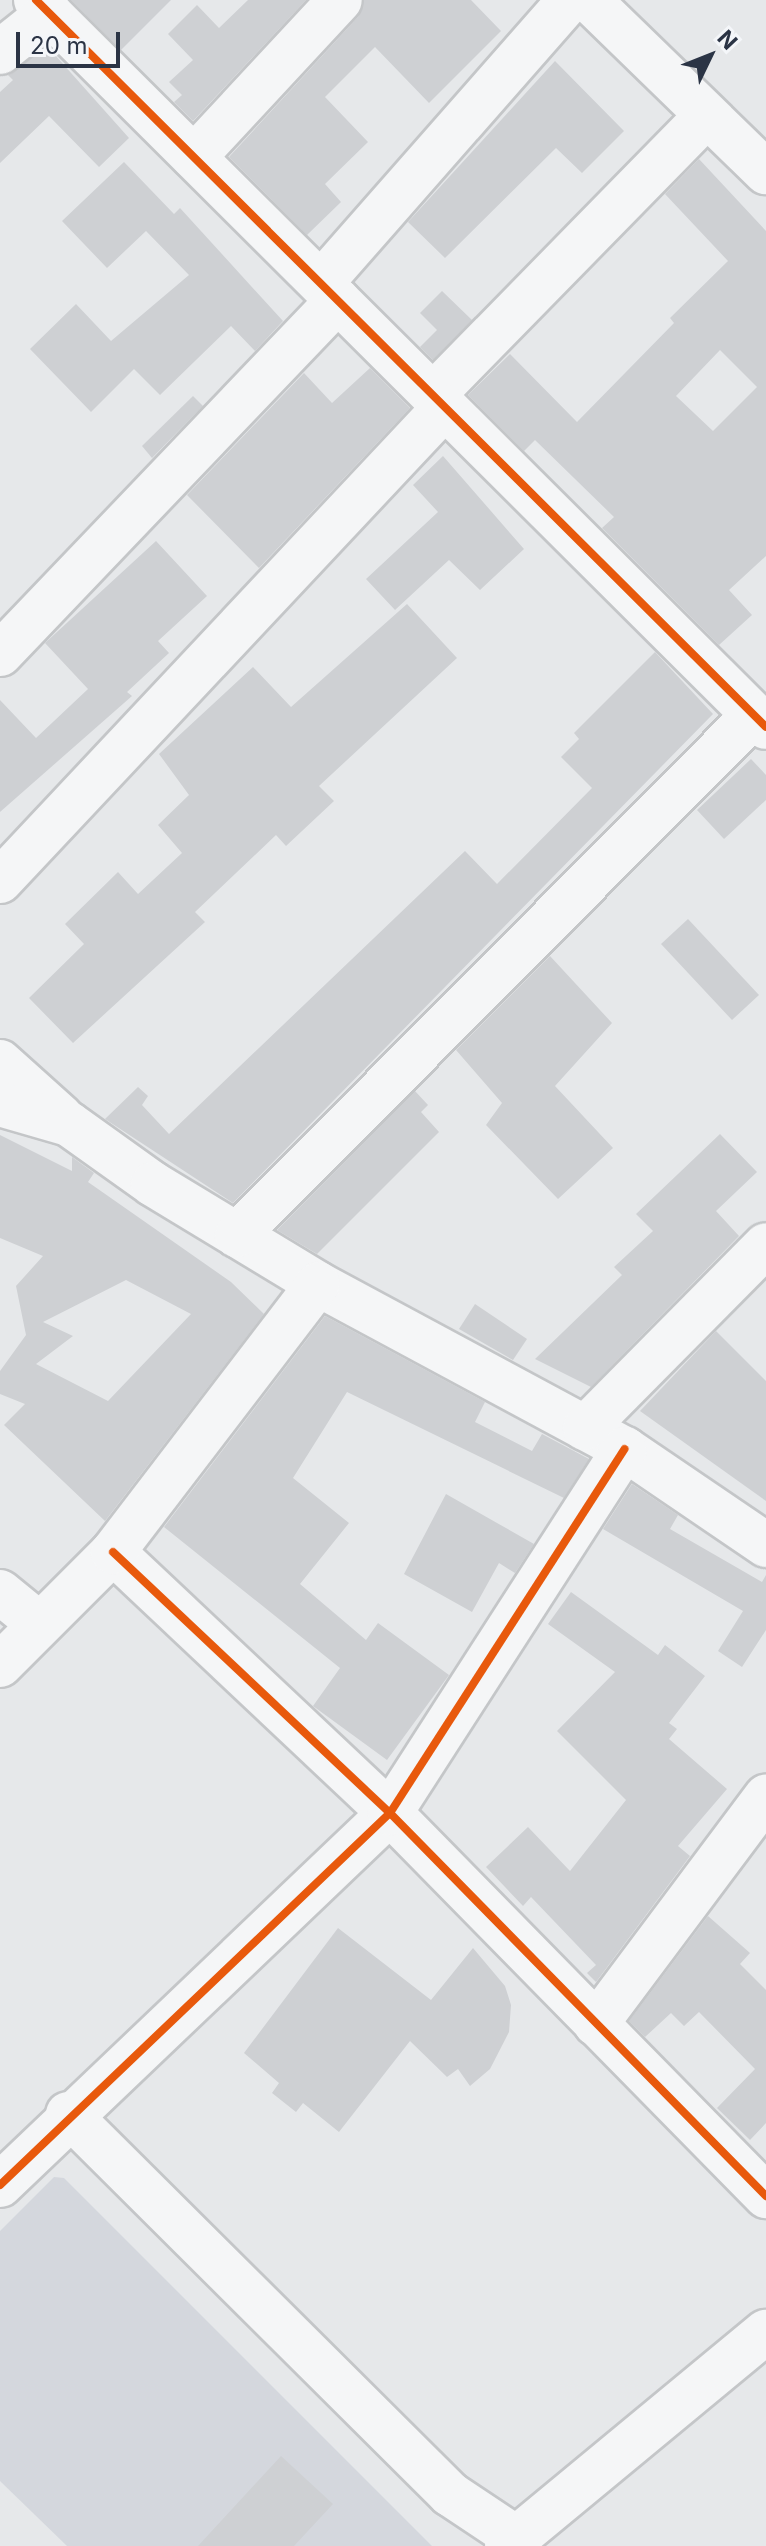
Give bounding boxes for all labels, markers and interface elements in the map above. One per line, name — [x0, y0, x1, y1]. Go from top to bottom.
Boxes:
scale bar — [20, 16, 124, 66]
north arrow — [670, 16, 750, 96]
text: N — [712, 25, 743, 55]
text: 20 m — [30, 31, 88, 60]

